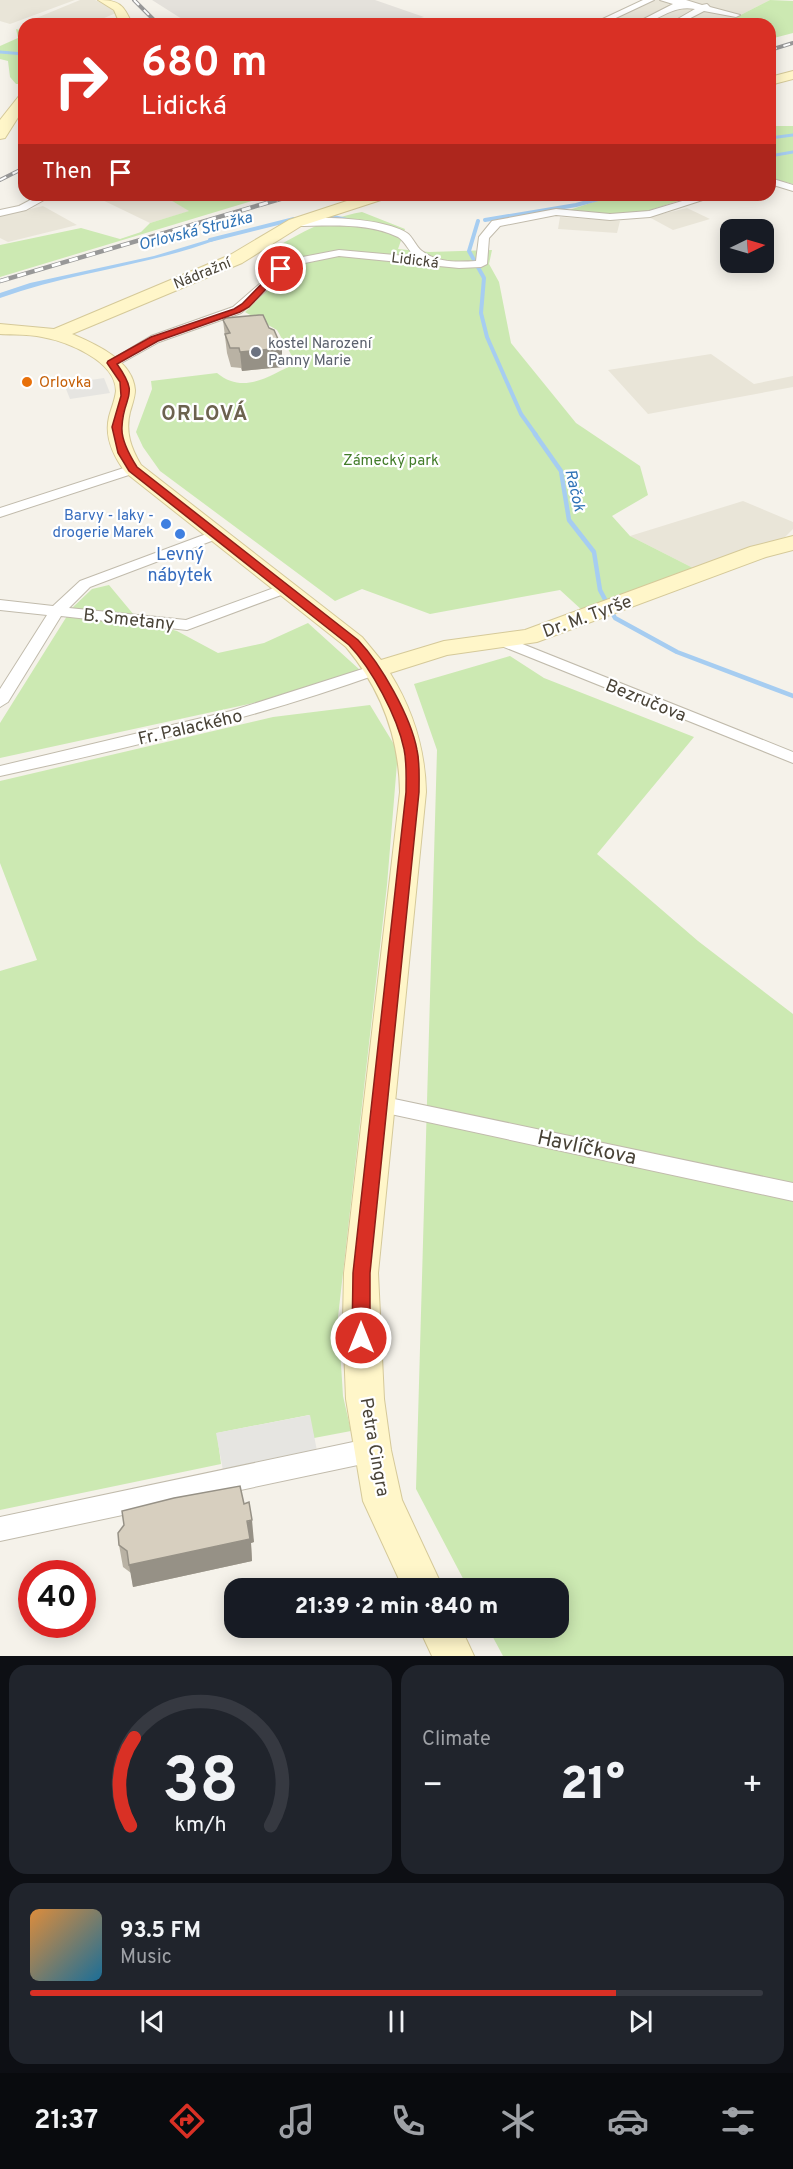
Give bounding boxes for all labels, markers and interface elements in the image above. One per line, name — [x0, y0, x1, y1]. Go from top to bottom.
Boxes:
text: 680 m — [141, 38, 268, 91]
icon: right — [42, 42, 120, 120]
text: Lidická — [141, 90, 227, 124]
icon: arrive — [104, 156, 137, 189]
text: Then — [42, 159, 92, 186]
water label: Orlovská Stružka — [137, 208, 255, 256]
north arrow — [720, 219, 774, 273]
map controls — [720, 219, 774, 273]
pin — [255, 243, 306, 294]
street label: Lidická — [390, 249, 440, 274]
icon: arrive — [264, 252, 297, 285]
street label: Nádražní — [171, 254, 235, 294]
place label: kostel Narození Panny Marie — [268, 335, 373, 371]
marker: kostel Narození Panny Marie — [249, 345, 263, 359]
place label: Orlovka — [39, 374, 91, 393]
marker: Orlovka — [20, 375, 34, 389]
district label: ORLOVÁ — [161, 400, 249, 428]
park label: Zámecký park — [343, 452, 439, 471]
water label: Račok — [559, 467, 589, 514]
place label: Barvy - laky - drogerie Marek — [53, 507, 154, 543]
marker: Barvy - laky - drogerie Marek — [159, 517, 173, 531]
marker: Levný nábytek — [173, 527, 187, 541]
place label: Levný nábytek — [147, 544, 213, 588]
street label: Dr. M. Tyrše — [540, 591, 635, 644]
street label: B. Smetany — [82, 604, 176, 637]
street label: Bezručova — [602, 675, 689, 728]
street label: Fr. Palackého — [136, 705, 245, 752]
street label: Havlíčkova — [535, 1125, 639, 1172]
position arrow — [329, 1306, 393, 1370]
street label: Petra Cingra — [353, 1396, 394, 1499]
speed limit sign: 40 — [18, 1560, 96, 1638]
text: 21:39 · 2 min · 840 m — [295, 1594, 498, 1621]
text: Climate — [422, 1727, 491, 1753]
text: 38 — [162, 1745, 239, 1824]
text: 21° — [560, 1758, 625, 1815]
text: − — [422, 1766, 443, 1808]
text: + — [742, 1766, 763, 1808]
text: km/h — [174, 1813, 227, 1840]
text: 93.5 FM — [120, 1918, 201, 1945]
text: Music — [120, 1945, 172, 1971]
icon: previous — [136, 2005, 169, 2038]
icon: pause — [380, 2005, 413, 2038]
icon: next — [624, 2005, 657, 2038]
icon: directions — [166, 2100, 208, 2142]
icon: music — [276, 2100, 318, 2142]
icon: phone — [387, 2100, 429, 2142]
icon: climate — [497, 2100, 539, 2142]
icon: car — [607, 2100, 649, 2142]
icon: filters — [717, 2100, 759, 2142]
text: 21:37 — [34, 2104, 98, 2138]

